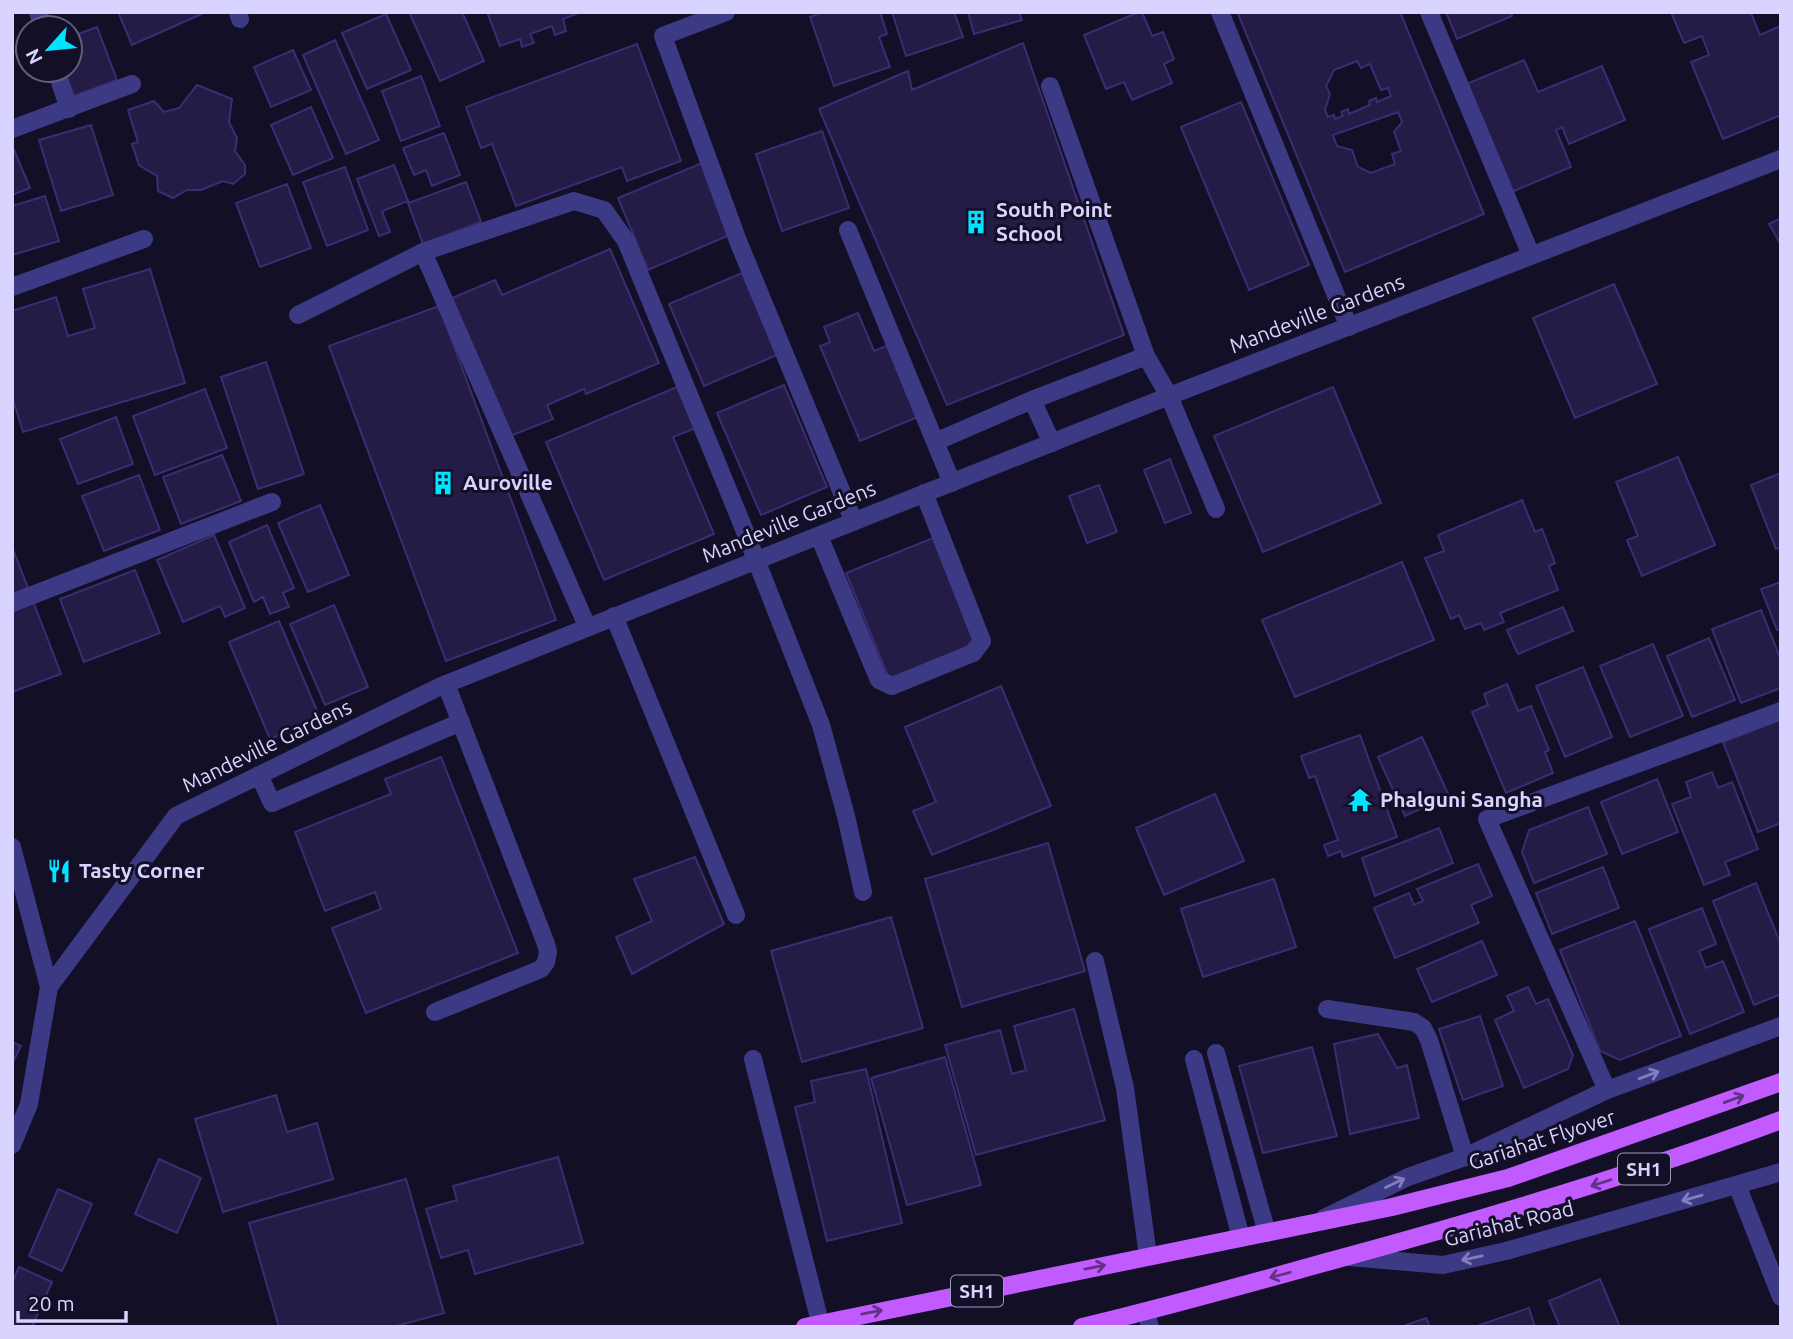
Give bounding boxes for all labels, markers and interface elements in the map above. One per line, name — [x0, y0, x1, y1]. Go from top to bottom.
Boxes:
north arrow — [14, 14, 84, 84]
text: N — [21, 45, 47, 68]
place label: South Point School — [996, 197, 1112, 245]
building icon: South Point School — [962, 208, 990, 236]
street label: Mandeville Gardens — [1226, 269, 1407, 357]
building icon: Auroville — [429, 469, 457, 497]
place label: Auroville — [463, 470, 553, 494]
street label: Mandeville Gardens — [698, 475, 879, 567]
street label: Mandeville Gardens — [178, 694, 355, 797]
temple icon: Phalguni Sangha — [1346, 786, 1374, 814]
place label: Phalguni Sangha — [1380, 787, 1543, 811]
restaurant icon: Tasty Corner — [45, 857, 73, 885]
place label: Tasty Corner — [79, 858, 205, 882]
one-way arrow — [1638, 1068, 1660, 1080]
one-way arrow — [1723, 1092, 1745, 1104]
street label: Gariahat Flyover — [1465, 1104, 1618, 1174]
road number: SH1 — [1618, 1154, 1670, 1184]
one-way arrow — [1384, 1176, 1405, 1190]
one-way arrow — [1590, 1177, 1612, 1190]
one-way arrow — [1681, 1192, 1703, 1205]
street label: Gariahat Road — [1441, 1195, 1576, 1251]
one-way arrow — [1461, 1252, 1484, 1266]
one-way arrow — [1083, 1259, 1106, 1273]
one-way arrow — [1269, 1270, 1291, 1283]
road number: SH1 — [951, 1275, 1003, 1306]
scale bar — [18, 1280, 126, 1324]
text: 20 m — [28, 1291, 75, 1315]
one-way arrow — [860, 1304, 883, 1318]

